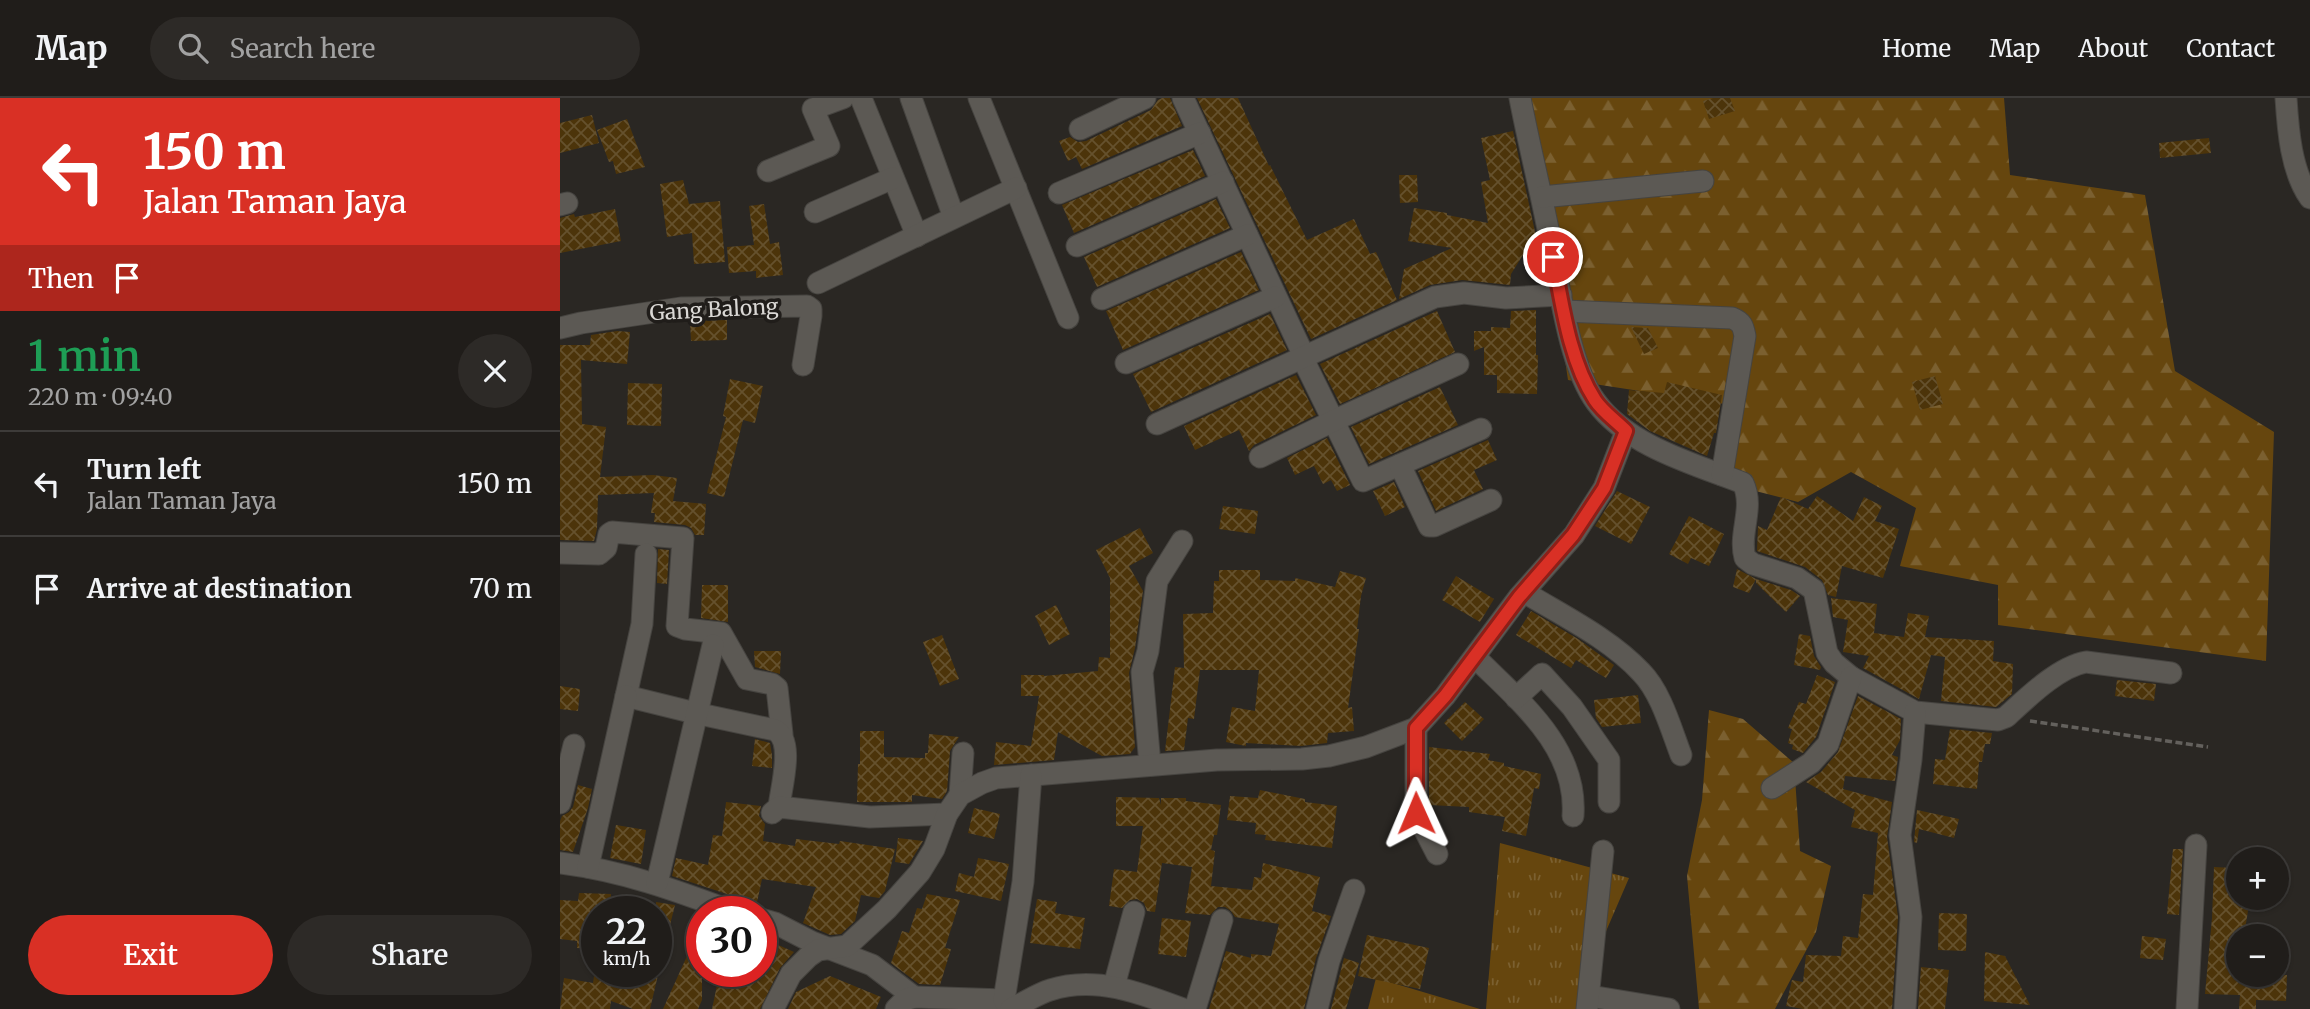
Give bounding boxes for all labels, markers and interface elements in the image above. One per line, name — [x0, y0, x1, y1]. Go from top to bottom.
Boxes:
search box — [150, 17, 640, 80]
text: Map — [35, 28, 108, 69]
icon: search — [174, 29, 212, 67]
text: Search here — [230, 32, 375, 65]
text: Home — [1882, 33, 1951, 64]
text: Map — [1989, 33, 2040, 64]
text: About — [2078, 33, 2148, 64]
text: Contact — [2186, 33, 2275, 64]
text: 150 m — [143, 121, 286, 182]
icon: left — [28, 126, 119, 217]
text: Jalan Taman Jaya — [143, 182, 407, 222]
pin — [1523, 227, 1583, 287]
icon: arrive — [1534, 238, 1572, 276]
icon: arrive — [108, 259, 146, 297]
text: Then — [28, 262, 94, 295]
street label: Gang Balong — [649, 293, 779, 326]
text: 1 min — [28, 330, 141, 382]
button: close — [458, 334, 532, 408]
text: 220 m · 09:40 — [28, 382, 172, 411]
text: Turn left — [87, 453, 201, 486]
icon: left — [28, 465, 66, 503]
text: 150 m — [458, 467, 532, 500]
text: Jalan Taman Jaya — [87, 486, 277, 515]
icon: arrive — [28, 570, 66, 608]
text: Arrive at destination — [87, 572, 352, 605]
text: 70 m — [469, 572, 532, 605]
position arrow — [1379, 776, 1453, 850]
map controls — [2226, 847, 2289, 987]
button: + — [2226, 847, 2289, 910]
speed limit sign: 30 — [686, 896, 777, 987]
text: 22 — [606, 910, 647, 954]
button: Exit — [28, 915, 273, 995]
button: Share — [287, 915, 532, 995]
button: − — [2226, 924, 2289, 987]
text: km/h — [603, 947, 650, 970]

